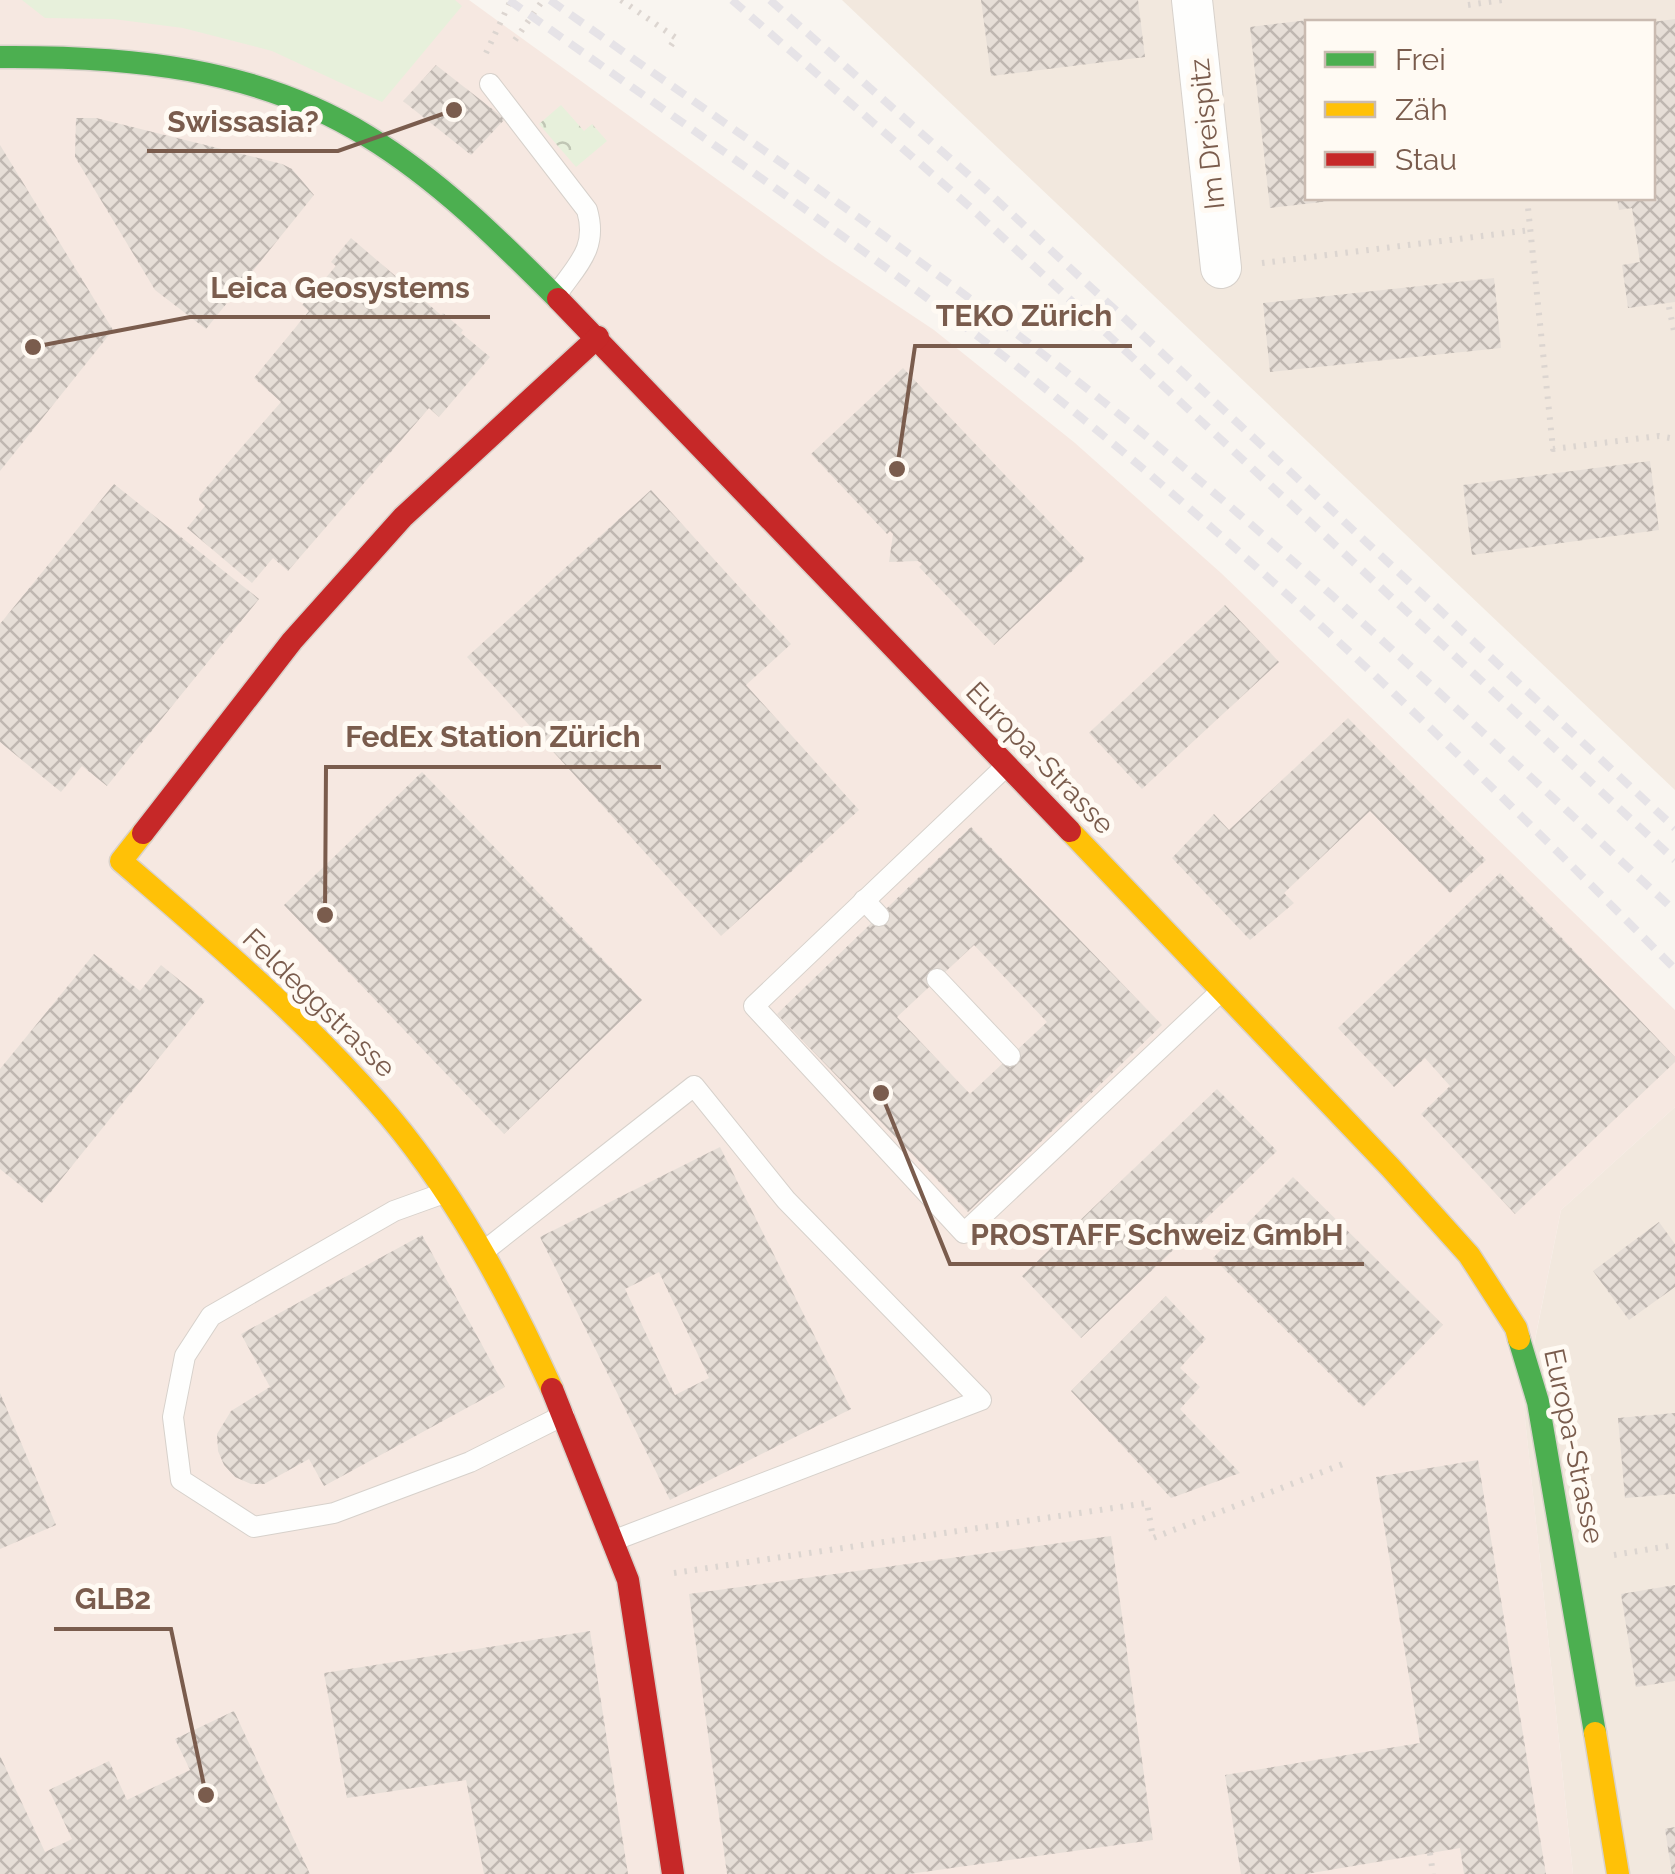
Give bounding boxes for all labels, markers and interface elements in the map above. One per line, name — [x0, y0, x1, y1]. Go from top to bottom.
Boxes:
legend — [1305, 20, 1655, 200]
text: Frei — [1395, 42, 1446, 77]
street label: Im Dreispitz — [1183, 57, 1231, 211]
callout: Swissasia? — [147, 91, 338, 151]
text: Zäh — [1395, 92, 1448, 127]
text: Swissasia? — [167, 104, 319, 139]
text: Stau — [1395, 142, 1457, 177]
callout: Leica Geosystems — [190, 257, 490, 317]
text: Leica Geosystems — [210, 270, 470, 305]
callout: TEKO Zürich — [915, 286, 1132, 346]
text: TEKO Zürich — [936, 298, 1112, 333]
street label: Europa-Strasse — [959, 675, 1121, 841]
callout: FedEx Station Zürich — [326, 707, 661, 767]
text: FedEx Station Zürich — [345, 719, 641, 754]
street label: Feldeggstrasse — [236, 922, 402, 1084]
callout: PROSTAFF Schweiz GmbH — [950, 1204, 1364, 1264]
text: PROSTAFF Schweiz GmbH — [970, 1217, 1344, 1252]
street label: Europa-Strasse — [1537, 1346, 1611, 1546]
callout: GLB2 — [54, 1569, 171, 1629]
text: GLB2 — [75, 1581, 151, 1616]

